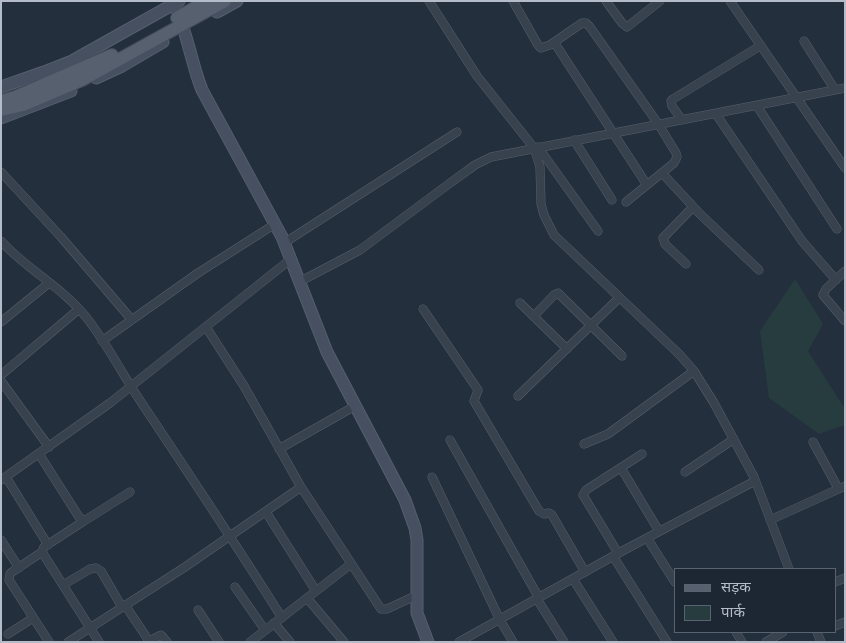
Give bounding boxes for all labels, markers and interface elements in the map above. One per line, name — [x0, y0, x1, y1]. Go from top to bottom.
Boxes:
legend — [674, 568, 836, 633]
text: सड़क — [721, 578, 751, 595]
text: पार्क — [721, 603, 745, 620]

